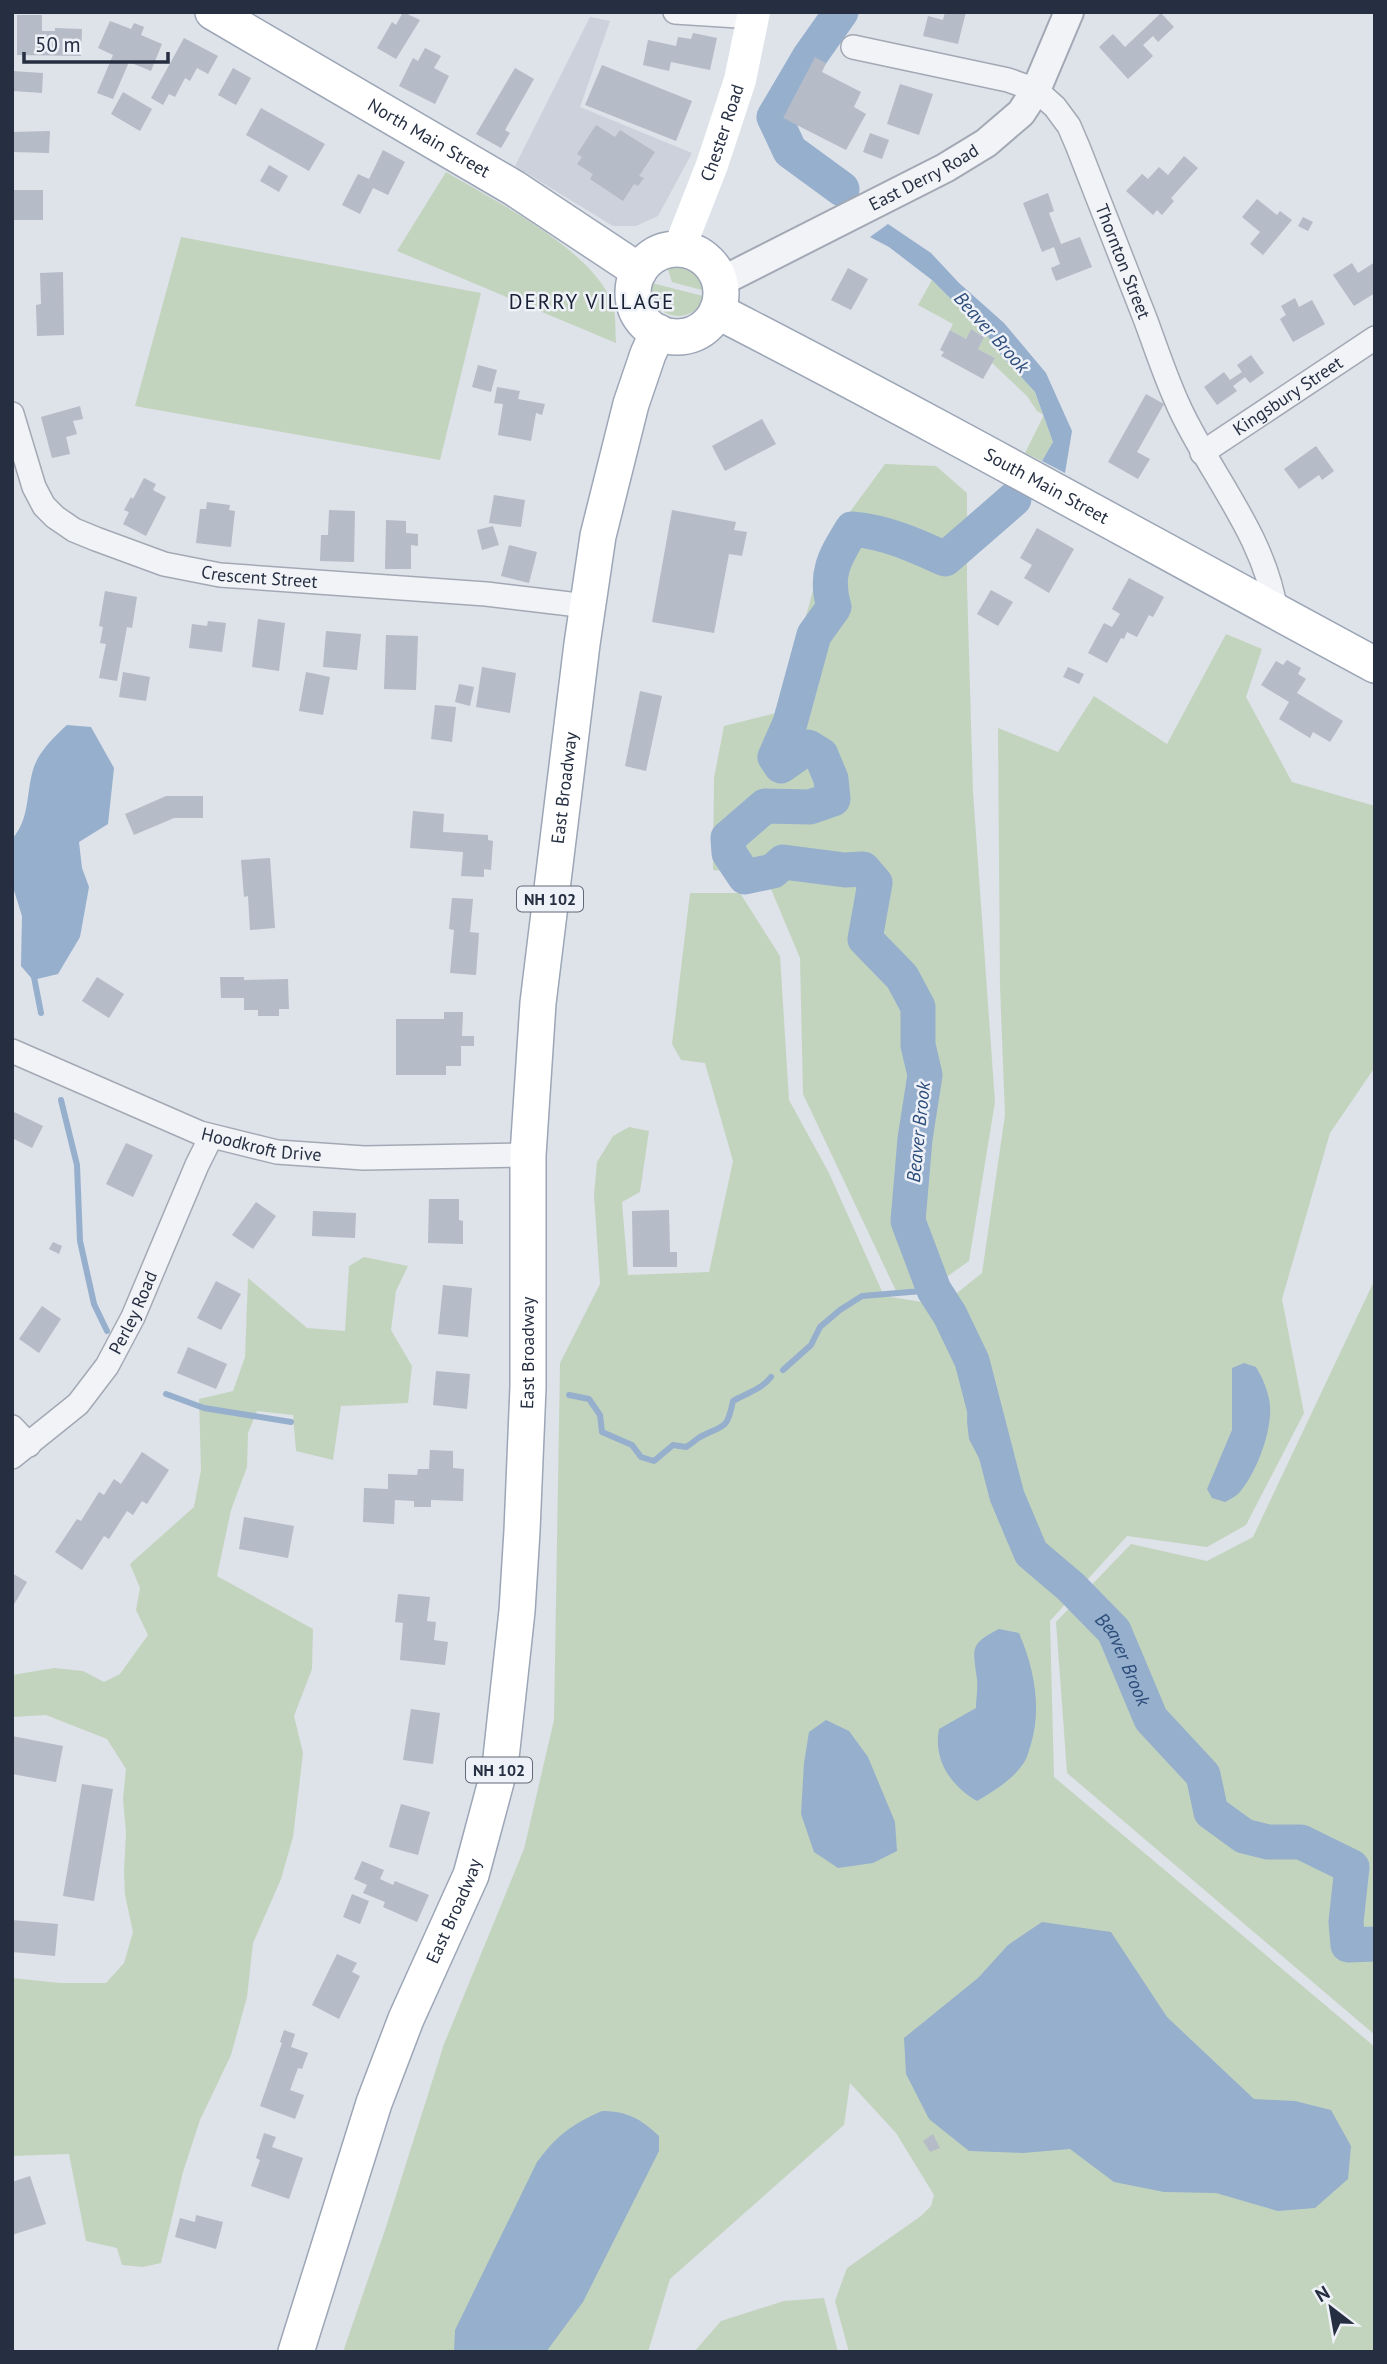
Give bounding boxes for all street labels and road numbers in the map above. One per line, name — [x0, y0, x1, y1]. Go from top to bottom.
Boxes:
street label: Chester Road — [695, 81, 749, 185]
street label: North Main Street — [364, 93, 494, 182]
street label: East Derry Road — [865, 138, 983, 216]
street label: Thornton Street — [1090, 200, 1156, 322]
street label: Kingsbury Street — [1228, 351, 1347, 440]
street label: South Main Street — [980, 443, 1113, 529]
street label: Crescent Street — [199, 560, 318, 593]
street label: East Broadway — [546, 730, 582, 845]
road number: NH 102 — [517, 886, 583, 911]
street label: Hoodkroft Drive — [199, 1122, 322, 1166]
street label: Perley Road — [103, 1267, 162, 1358]
street label: East Broadway — [515, 1296, 539, 1410]
road number: NH 102 — [466, 1758, 532, 1782]
street label: East Broadway — [421, 1855, 486, 1967]

